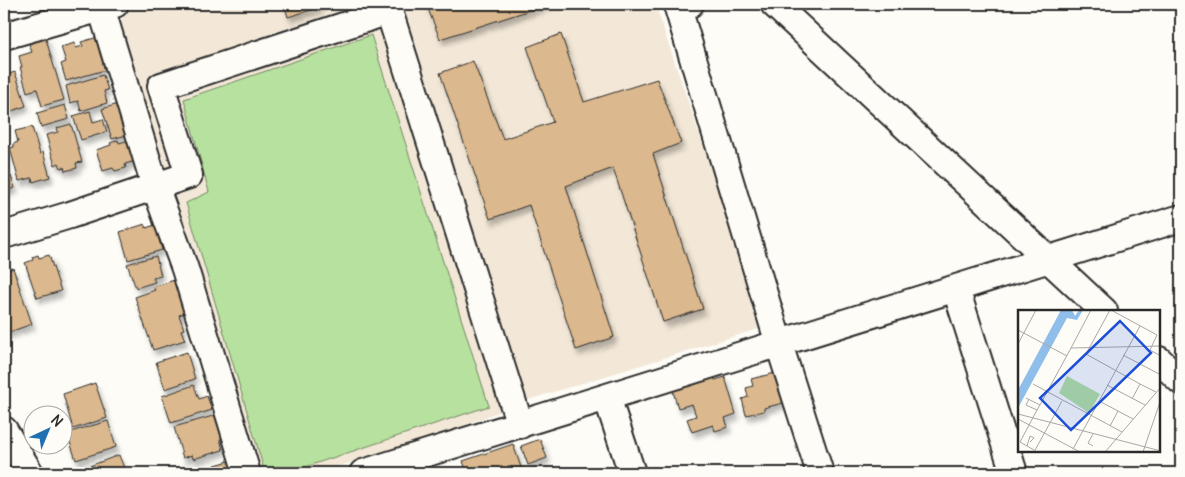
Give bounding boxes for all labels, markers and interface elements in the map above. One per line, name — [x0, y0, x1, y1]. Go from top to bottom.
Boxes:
inset map — [1018, 310, 1160, 452]
north arrow — [22, 404, 72, 454]
text: N — [47, 411, 67, 430]

